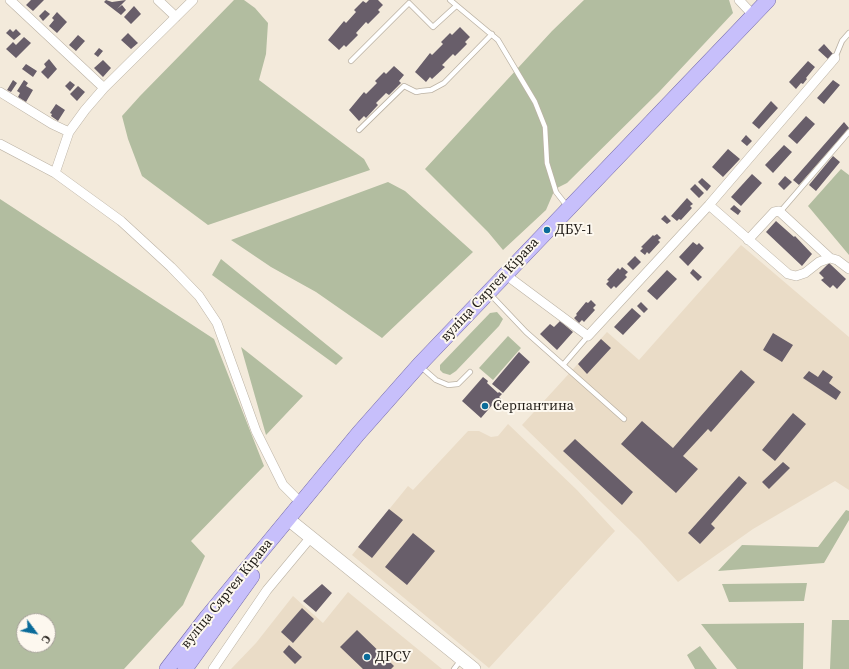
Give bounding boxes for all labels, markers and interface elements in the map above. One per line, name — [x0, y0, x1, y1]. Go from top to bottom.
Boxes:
place label: ДБУ-1 — [555, 222, 593, 238]
marker: ДБУ-1 — [542, 225, 552, 235]
street label: вуліца Сяргея Кірава — [437, 234, 543, 346]
place label: Серпантина — [493, 398, 574, 414]
marker: Серпантина — [480, 401, 490, 411]
street label: вуліца Сяргея Кірава — [178, 536, 276, 652]
north arrow — [16, 613, 56, 653]
text: С — [38, 632, 54, 646]
place label: ДРСУ — [375, 649, 411, 665]
marker: ДРСУ — [362, 652, 372, 662]

